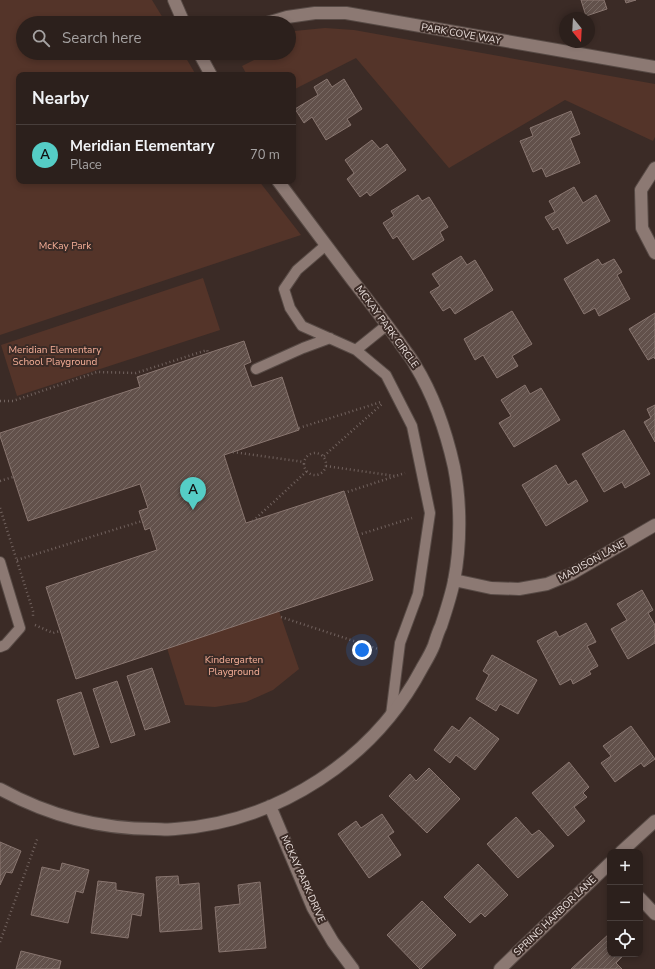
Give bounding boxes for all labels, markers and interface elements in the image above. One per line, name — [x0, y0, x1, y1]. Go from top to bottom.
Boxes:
north arrow — [559, 12, 595, 48]
search box — [16, 16, 296, 60]
street label: PARK COVE WAY — [420, 20, 503, 48]
icon: search — [30, 27, 52, 49]
text: Search here — [62, 28, 142, 48]
text: Nearby — [32, 87, 89, 110]
text: Meridian Elementary — [70, 136, 215, 156]
text: A — [40, 146, 50, 164]
text: 70 m — [250, 146, 280, 164]
text: Place — [70, 156, 102, 174]
park label: McKay Park — [39, 239, 92, 253]
street label: MCKAY PARK CIRCLE — [352, 283, 422, 371]
park label: Meridian Elementary School Playground — [9, 343, 102, 369]
pin: A — [180, 477, 206, 510]
street label: MADISON LANE — [556, 537, 628, 585]
your location — [352, 640, 372, 660]
park label: Kindergarten Playground — [205, 653, 263, 679]
street label: MCKAY PARK DRIVE — [277, 833, 329, 925]
map controls — [607, 849, 643, 957]
button: + — [607, 849, 643, 885]
street label: SPRING HARBOR LANE — [511, 873, 600, 959]
button: − — [607, 885, 643, 921]
button: locate — [607, 921, 643, 957]

